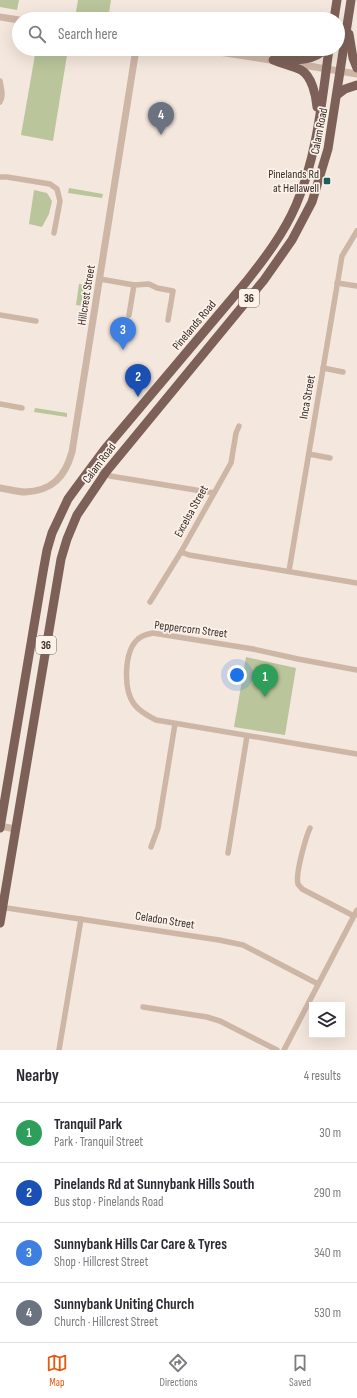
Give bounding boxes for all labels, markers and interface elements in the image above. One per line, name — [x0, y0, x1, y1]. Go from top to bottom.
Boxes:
search box — [12, 12, 345, 56]
icon: search — [26, 23, 48, 45]
text: Search here — [58, 25, 118, 44]
pin: 4 — [148, 102, 174, 135]
street label: Calam Road — [308, 107, 331, 155]
place label: Pinelands Rd at Hellawell — [268, 167, 319, 196]
marker: Pinelands Rd at Hellawell — [322, 176, 332, 186]
street label: Hillcrest Street — [74, 264, 99, 326]
road number: 36 — [239, 289, 259, 307]
street label: Pinelands Road — [169, 297, 220, 353]
pin: 3 — [110, 317, 136, 350]
pin: 2 — [125, 364, 151, 397]
street label: Inca Street — [296, 374, 319, 420]
street label: Calam Road — [79, 440, 119, 486]
street label: Excelsa Street — [171, 482, 212, 540]
street label: Peppercorn Street — [154, 618, 229, 641]
road number: 36 — [36, 636, 56, 654]
pin: 1 — [252, 664, 278, 697]
your location — [227, 665, 247, 685]
street label: Celadon Street — [134, 908, 196, 933]
map controls — [309, 1002, 345, 1038]
button: layers — [309, 1002, 345, 1038]
text: Nearby — [16, 1066, 59, 1086]
text: 4 results — [304, 1068, 341, 1084]
text: Tranquil Park — [54, 1115, 122, 1134]
text: 1 — [26, 1125, 32, 1141]
text: 30 m — [319, 1125, 341, 1141]
text: Park · Tranquil Street — [54, 1134, 143, 1150]
text: Pinelands Rd at Sunnybank Hills South — [54, 1175, 254, 1194]
text: 2 — [26, 1185, 32, 1201]
text: 290 m — [314, 1185, 341, 1201]
text: Bus stop · Pinelands Road — [54, 1194, 163, 1210]
text: Sunnybank Hills Car Care & Tyres — [54, 1235, 227, 1254]
text: 3 — [26, 1245, 32, 1261]
text: 340 m — [314, 1245, 341, 1261]
text: Shop · Hillcrest Street — [54, 1254, 148, 1270]
text: Sunnybank Uniting Church — [54, 1295, 194, 1314]
text: 4 — [26, 1305, 32, 1321]
text: 530 m — [314, 1305, 341, 1321]
text: Church · Hillcrest Street — [54, 1314, 158, 1330]
tab: Map — [46, 1352, 68, 1389]
tab: Directions — [160, 1352, 197, 1389]
tab: Saved — [289, 1352, 311, 1389]

